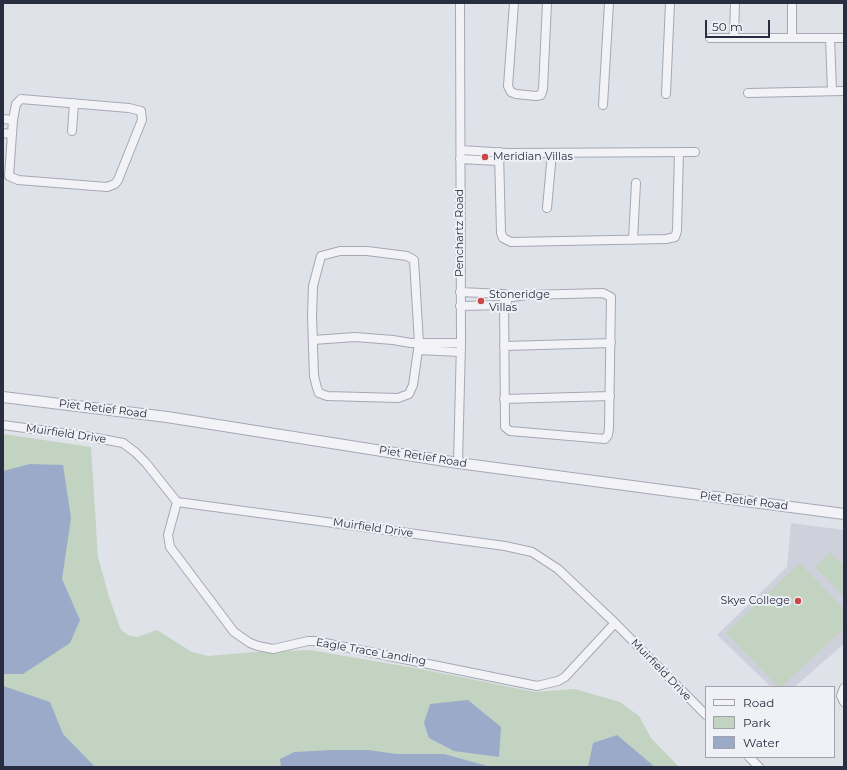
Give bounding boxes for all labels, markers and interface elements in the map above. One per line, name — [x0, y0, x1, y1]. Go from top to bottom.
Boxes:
scale bar — [707, 12, 772, 38]
text: 50 m — [712, 19, 743, 34]
place label: Meridian Villas — [493, 150, 573, 164]
marker: Meridian Villas — [480, 152, 490, 162]
street label: Penchartz Road — [453, 189, 467, 277]
place label: Stoneridge Villas — [489, 288, 550, 314]
marker: Stoneridge Villas — [476, 296, 486, 306]
street label: Piet Retief Road — [58, 397, 148, 421]
street label: Muirfield Drive — [25, 422, 107, 446]
street label: Piet Retief Road — [378, 444, 468, 470]
street label: Piet Retief Road — [699, 489, 789, 513]
street label: Muirfield Drive — [332, 516, 414, 540]
place label: Skye College — [720, 594, 790, 608]
marker: Skye College — [793, 596, 803, 606]
street label: Eagle Trace Landing — [315, 636, 427, 668]
street label: Muirfield Drive — [628, 636, 694, 704]
legend — [705, 686, 835, 758]
text: Road — [743, 695, 774, 710]
text: Park — [743, 715, 770, 730]
text: Water — [743, 735, 779, 750]

